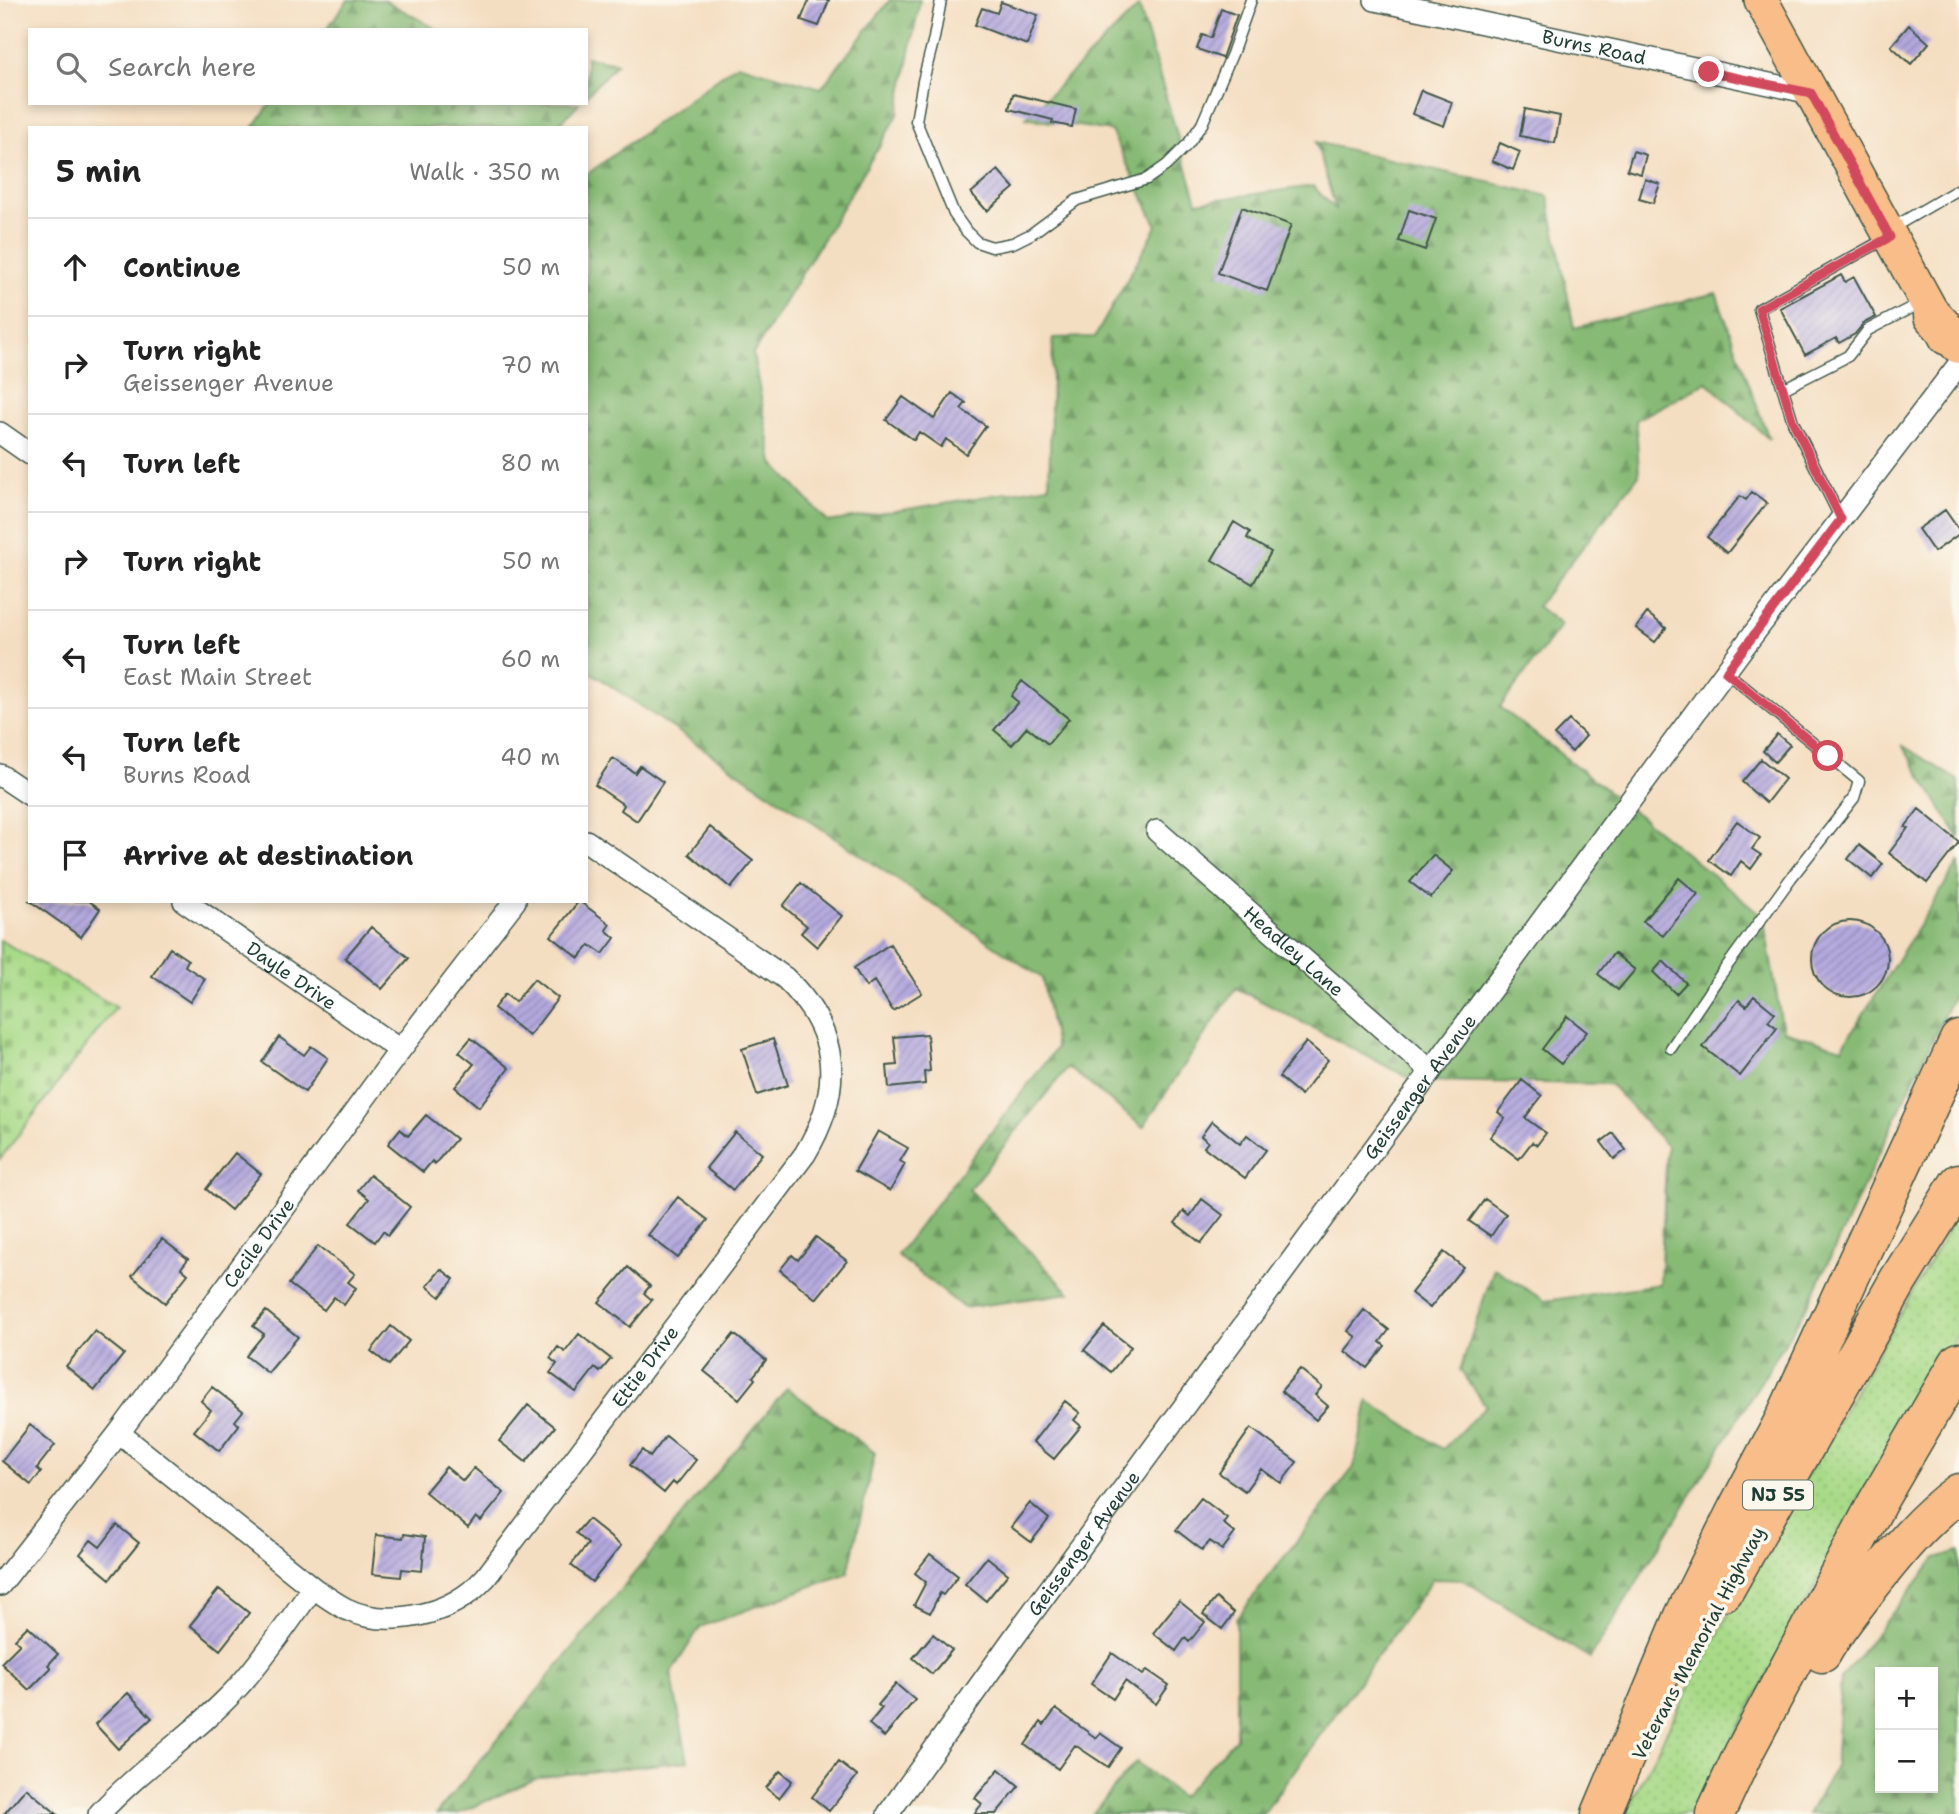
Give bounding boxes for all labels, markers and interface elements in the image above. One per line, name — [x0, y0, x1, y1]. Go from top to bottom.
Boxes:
street label: Burns Road — [1540, 24, 1648, 70]
search box — [28, 28, 588, 105]
icon: search — [52, 48, 90, 86]
text: Search here — [108, 49, 257, 84]
route end — [1693, 56, 1724, 87]
text: 5 min — [56, 151, 141, 192]
text: Walk · 350 m — [409, 157, 560, 187]
icon: ahead — [56, 248, 94, 286]
text: Continue — [123, 250, 241, 285]
text: 50 m — [502, 252, 560, 282]
text: Turn right — [123, 333, 261, 368]
icon: right — [56, 346, 94, 384]
text: 70 m — [501, 350, 560, 380]
text: Geissenger Avenue — [123, 368, 334, 398]
icon: left — [56, 444, 94, 482]
text: Turn left — [123, 446, 240, 481]
text: 80 m — [501, 448, 560, 478]
icon: right — [56, 542, 94, 580]
text: Turn right — [123, 544, 261, 579]
text: 50 m — [502, 546, 560, 576]
text: Turn left — [123, 627, 240, 662]
icon: left — [56, 640, 94, 678]
text: 60 m — [501, 644, 560, 674]
text: East Main Street — [123, 662, 312, 692]
text: Turn left — [123, 725, 240, 760]
icon: left — [56, 738, 94, 776]
route start — [1812, 740, 1843, 771]
text: 40 m — [500, 742, 560, 772]
text: Burns Road — [123, 760, 251, 790]
icon: arrive — [56, 836, 94, 874]
text: Arrive at destination — [123, 838, 413, 873]
street label: Headley Lane — [1238, 900, 1349, 1002]
street label: Dayle Drive — [242, 936, 341, 1016]
street label: Geissenger Avenue — [1358, 1009, 1482, 1165]
street label: Cecile Drive — [218, 1193, 300, 1293]
street label: Ettie Drive — [606, 1321, 684, 1413]
street label: Geissenger Avenue — [1022, 1466, 1146, 1621]
road number: NJ 55 — [1743, 1480, 1813, 1510]
street label: Veterans Memorial Highway — [1626, 1522, 1771, 1764]
map controls — [1875, 1667, 1938, 1793]
button: + — [1875, 1667, 1938, 1730]
button: − — [1875, 1730, 1938, 1793]

